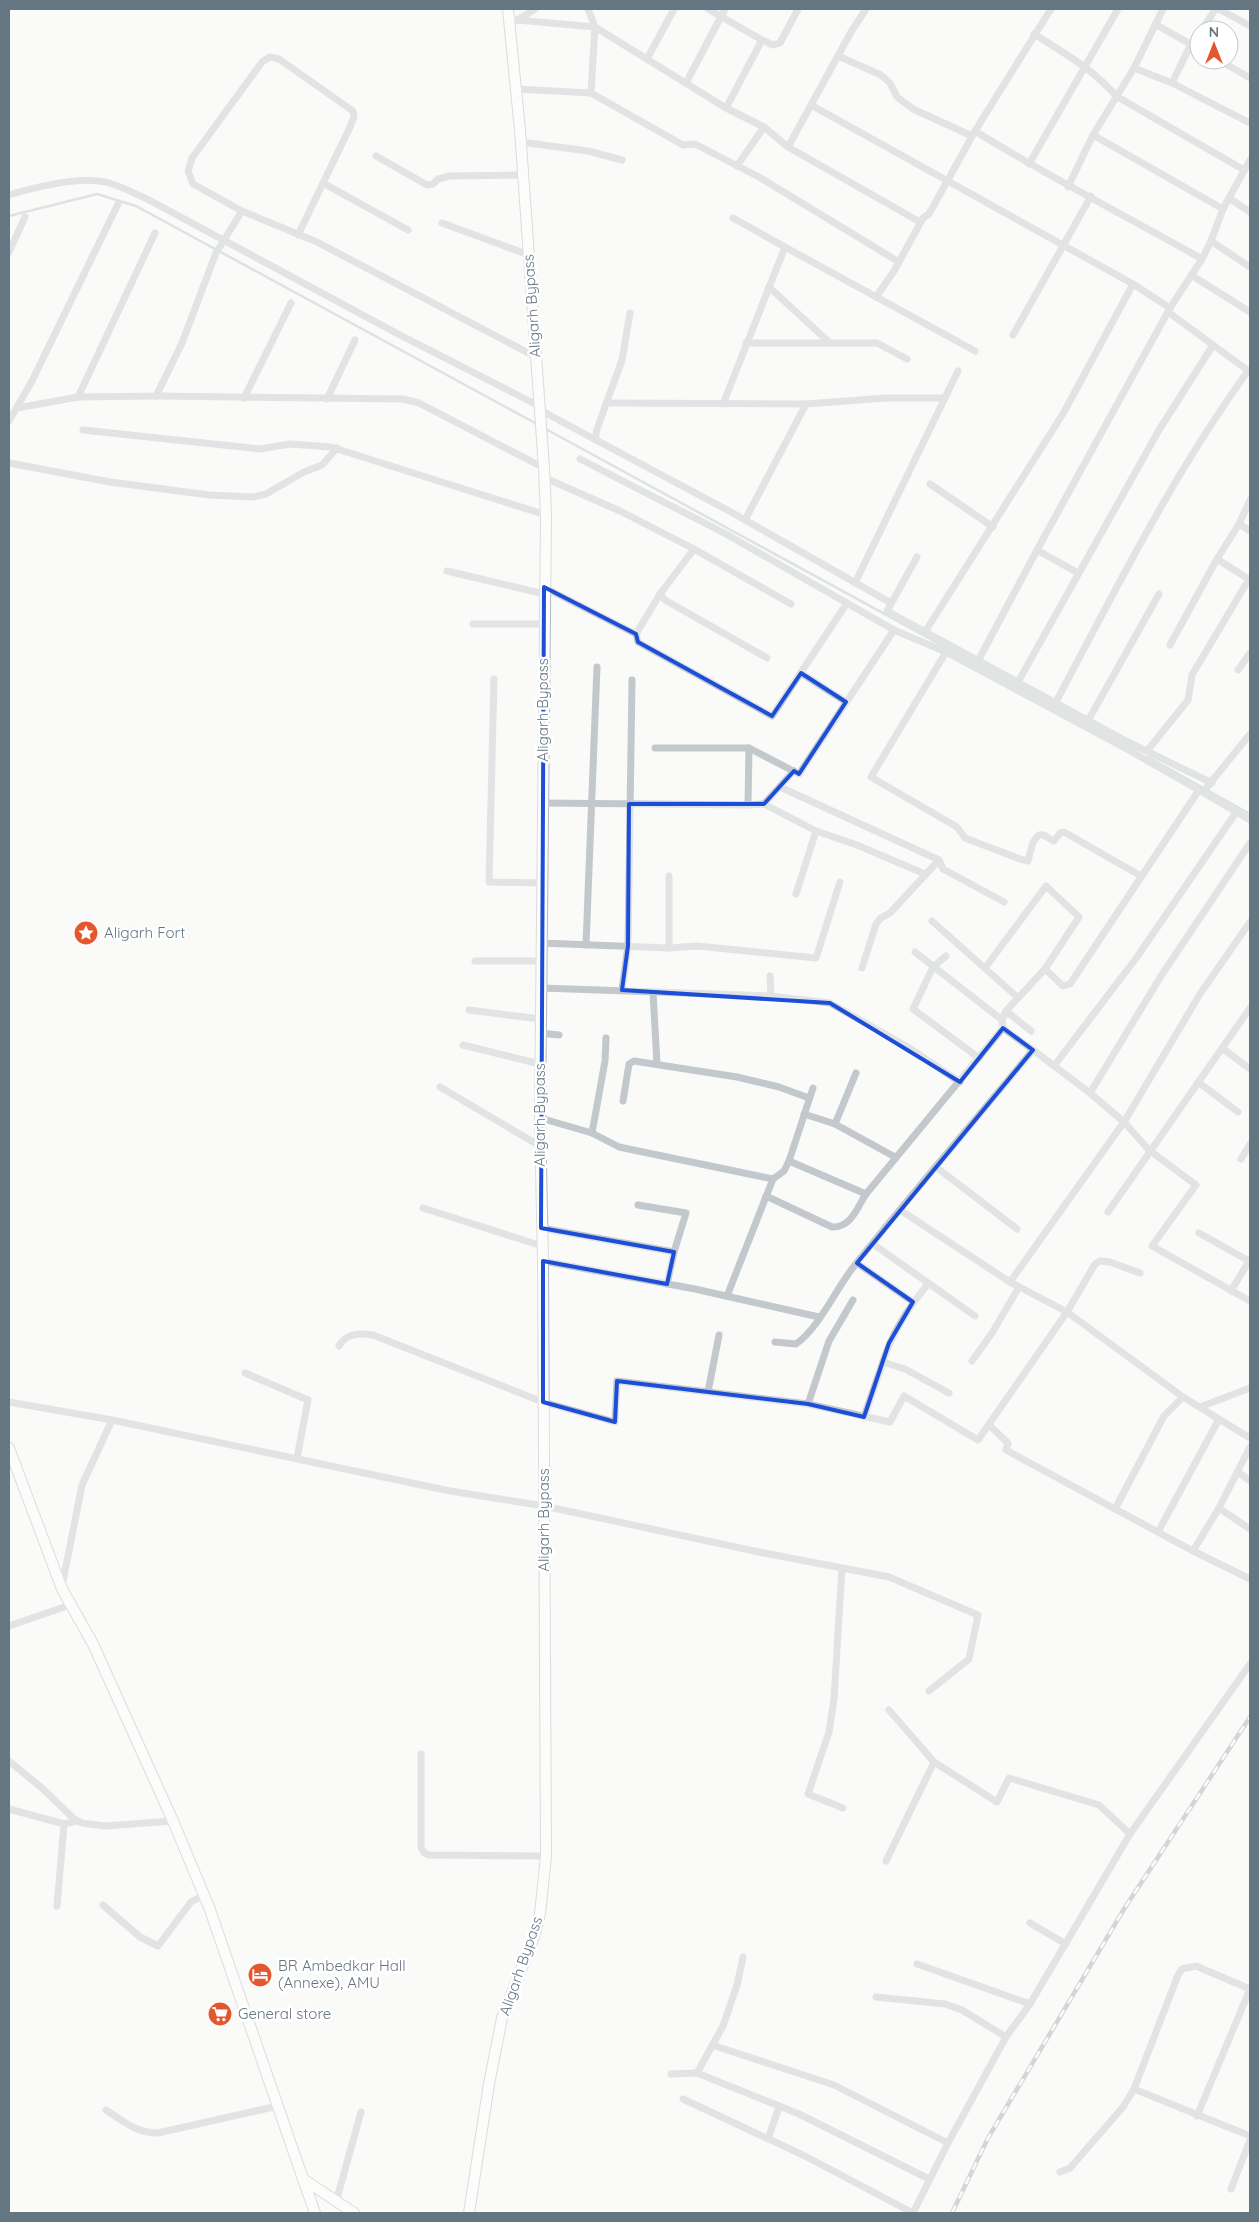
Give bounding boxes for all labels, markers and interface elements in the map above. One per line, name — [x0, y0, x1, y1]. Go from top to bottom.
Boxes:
north arrow — [1189, 20, 1239, 70]
text: N — [1209, 23, 1219, 41]
street label: Aligarh Bypass — [518, 254, 545, 358]
street label: Aligarh Bypass — [533, 658, 552, 762]
place icon: Aligarh Fort — [73, 920, 99, 946]
place label: Aligarh Fort — [104, 923, 185, 942]
street label: Aligarh Bypass — [530, 1063, 549, 1167]
street label: Aligarh Bypass — [534, 1468, 553, 1572]
street label: Aligarh Bypass — [495, 1914, 546, 2018]
place label: BR Ambedkar Hall (Annexe), AMU — [278, 1956, 406, 1992]
hotel icon: BR Ambedkar Hall (Annexe), AMU — [247, 1962, 273, 1988]
supermarket icon: General store — [207, 2001, 233, 2027]
place label: General store — [238, 2004, 331, 2023]

